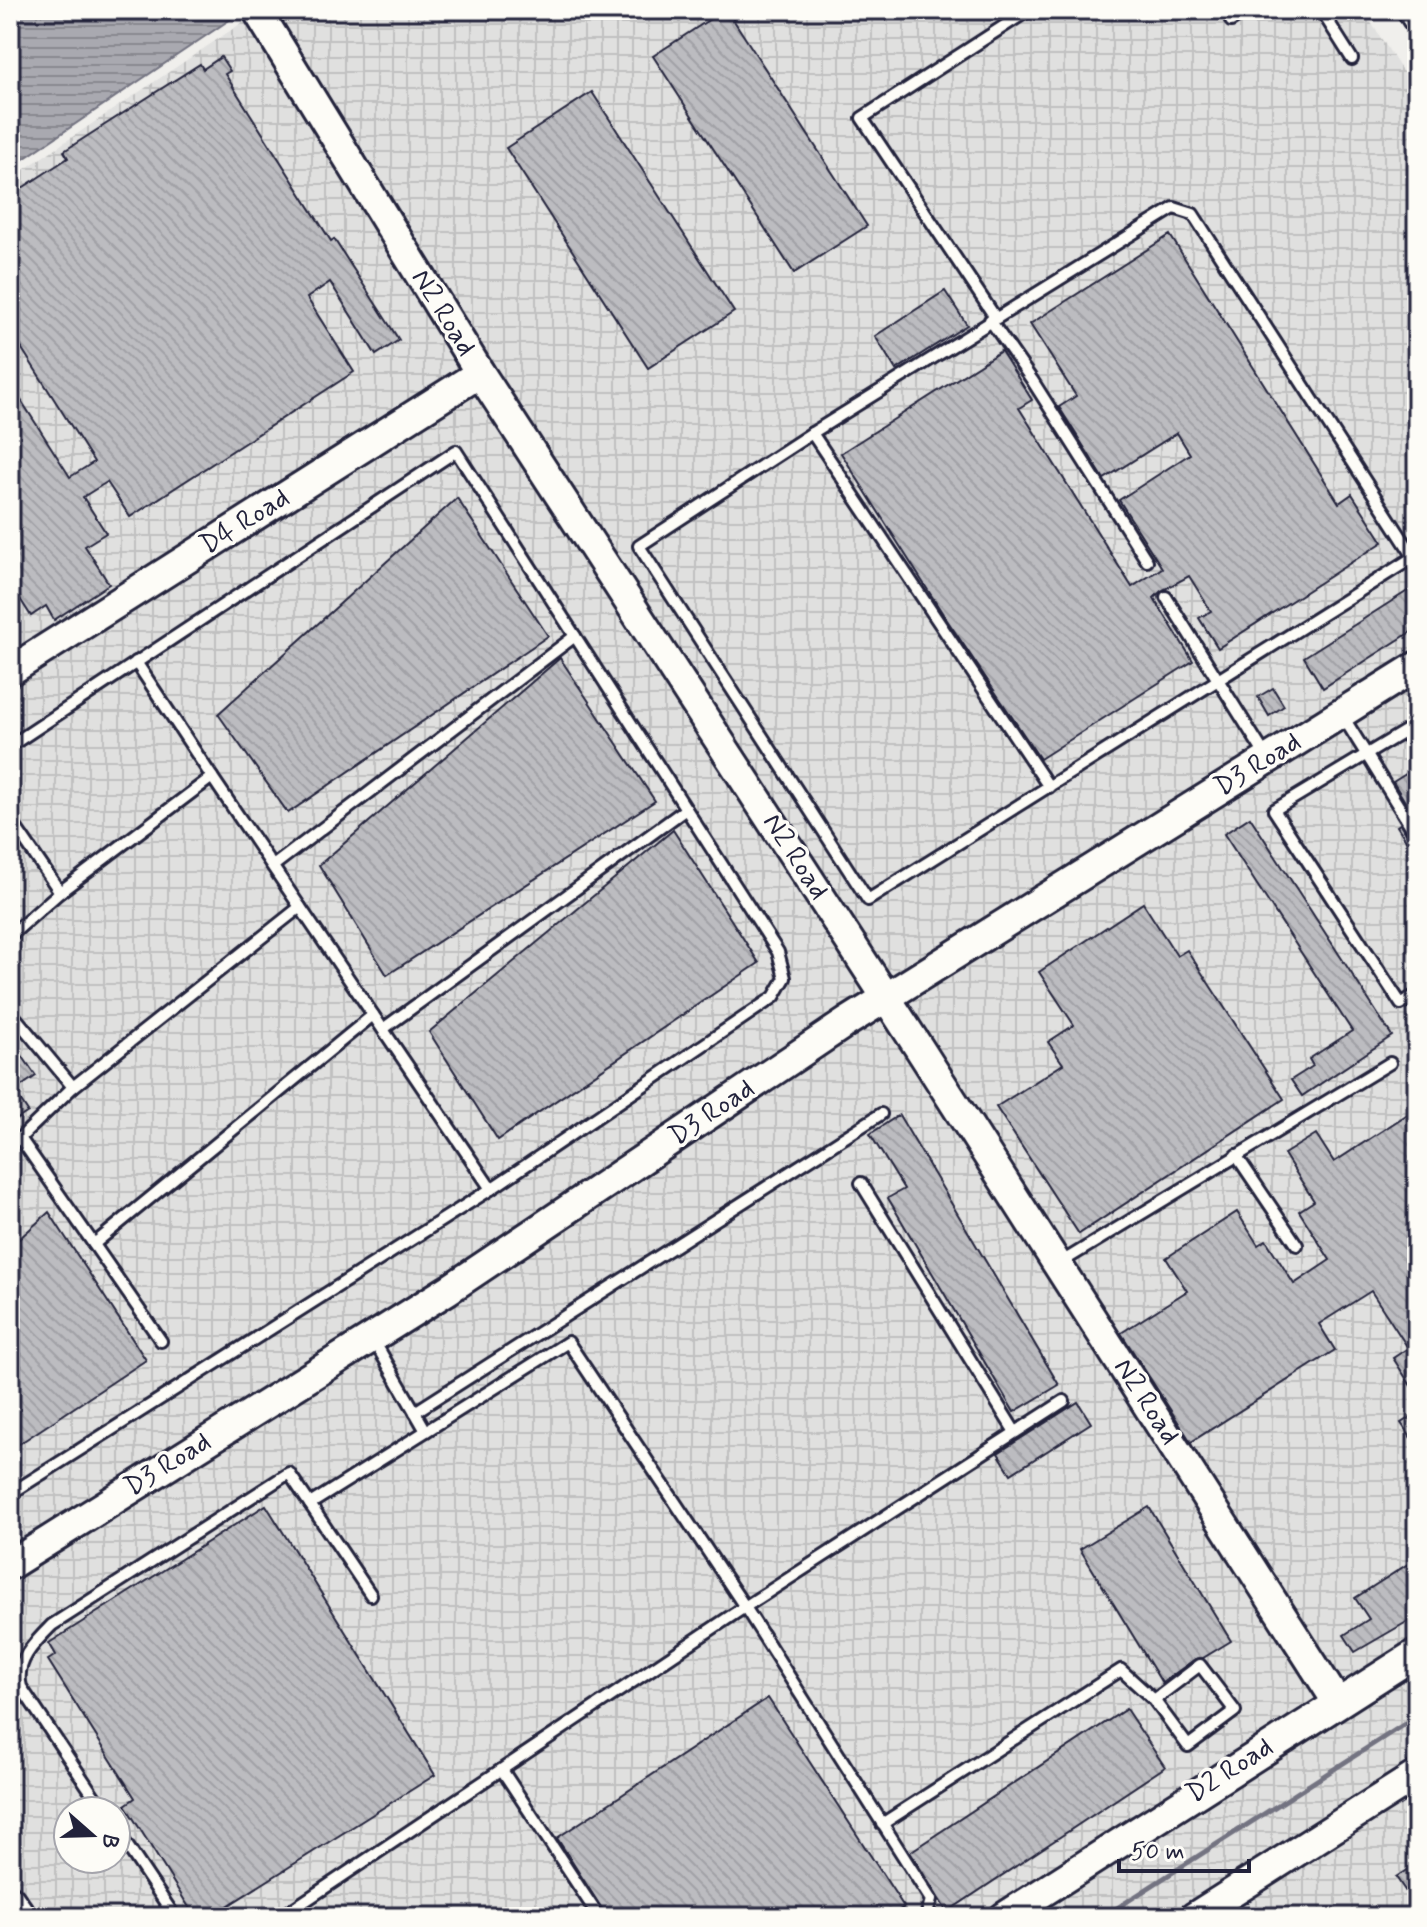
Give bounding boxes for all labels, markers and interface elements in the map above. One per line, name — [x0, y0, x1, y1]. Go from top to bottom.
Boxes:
street label: N2 Road — [402, 262, 484, 364]
street label: D4 Road — [193, 480, 297, 564]
street label: D3 Road — [1208, 724, 1308, 806]
street label: N2 Road — [753, 807, 837, 907]
street label: D3 Road — [662, 1071, 762, 1155]
street label: N2 Road — [1104, 1352, 1188, 1452]
street label: D3 Road — [118, 1424, 218, 1506]
street label: D2 Road — [1179, 1729, 1281, 1813]
north arrow — [52, 1795, 132, 1875]
scale bar — [1119, 1823, 1249, 1873]
text: B — [93, 1830, 124, 1853]
text: 50 m — [1131, 1837, 1185, 1868]

